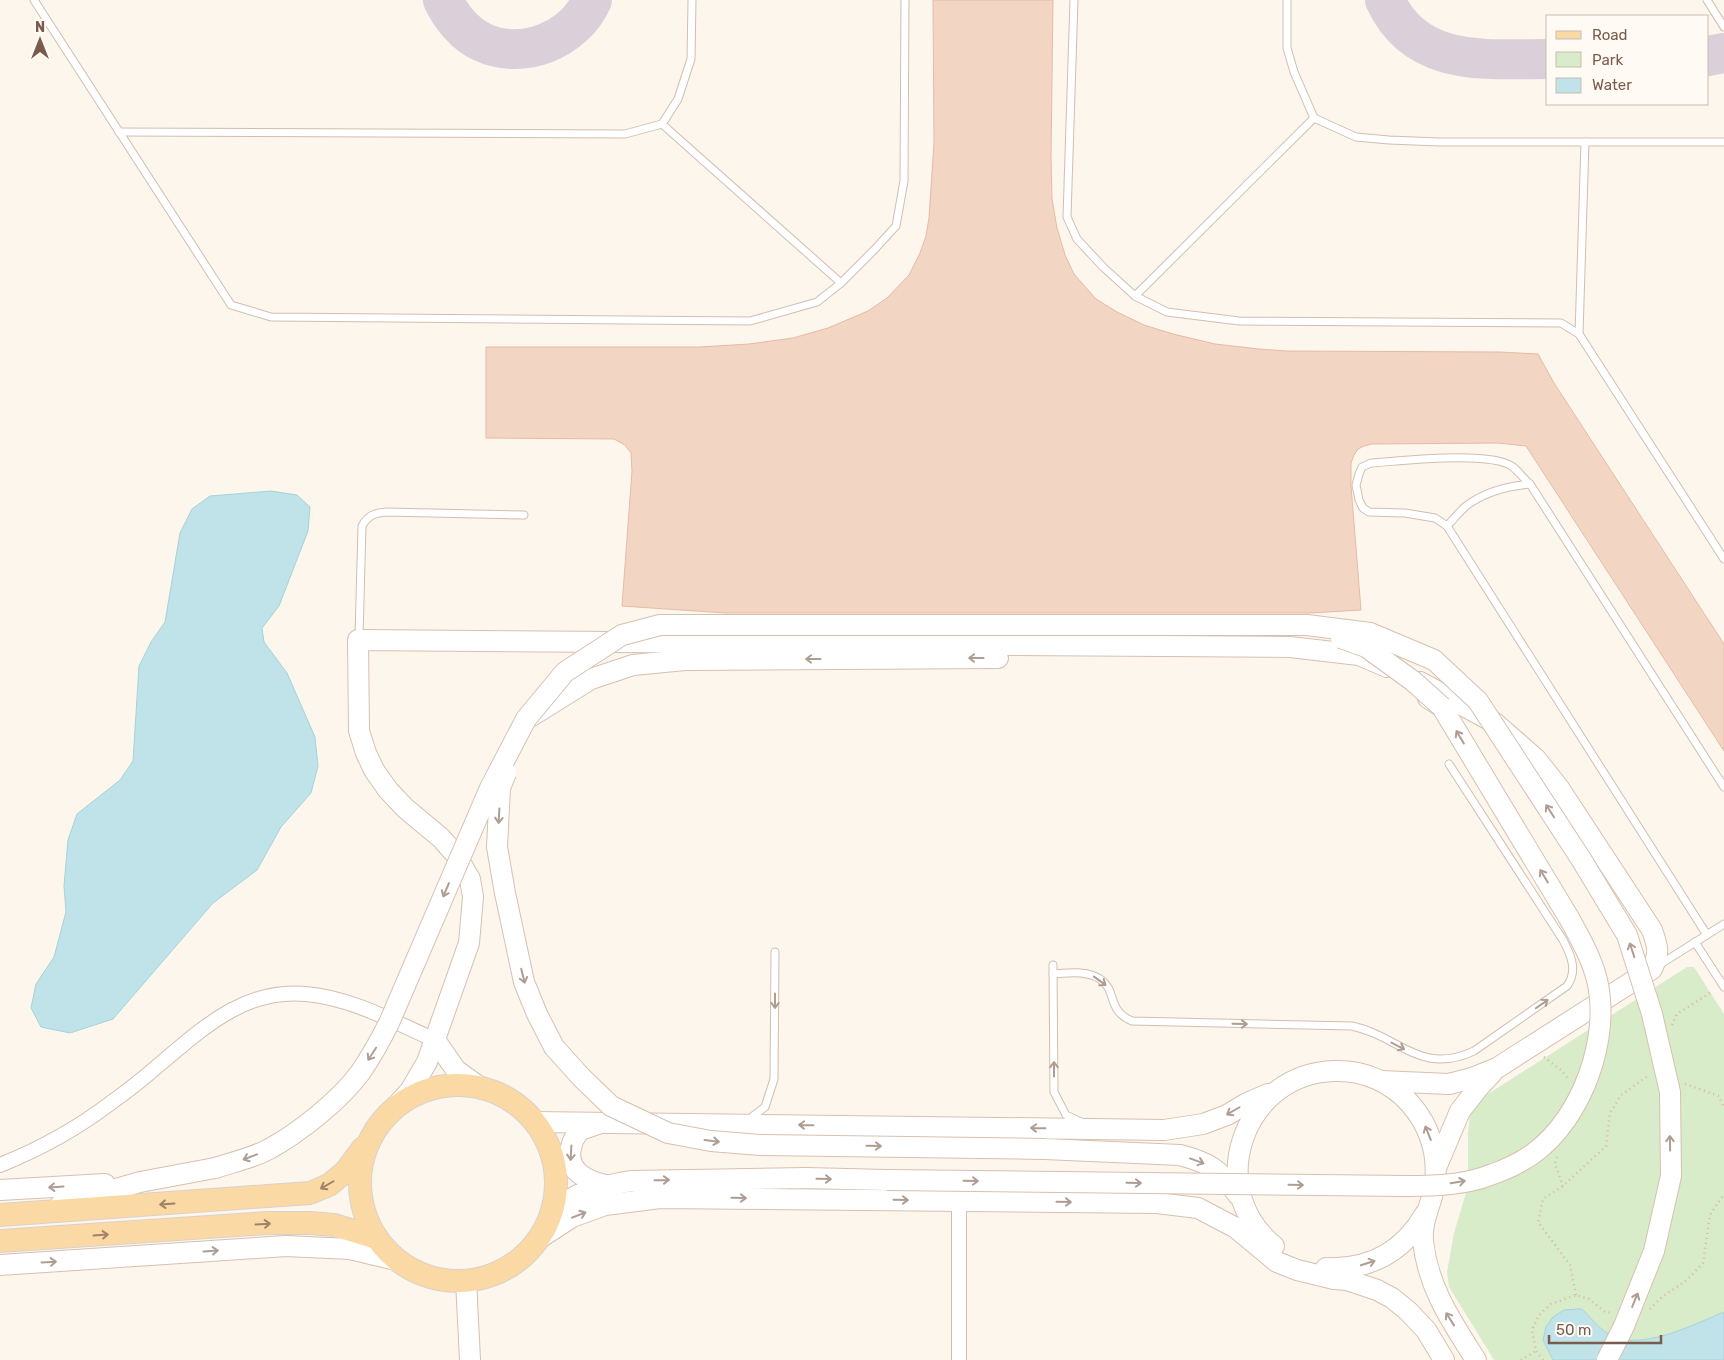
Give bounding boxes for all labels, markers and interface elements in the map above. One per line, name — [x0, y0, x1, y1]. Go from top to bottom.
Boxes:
north arrow — [15, 15, 65, 65]
legend — [1546, 15, 1709, 105]
text: N — [35, 19, 45, 36]
text: Road — [1592, 26, 1628, 44]
text: Park — [1592, 51, 1623, 69]
text: Water — [1592, 76, 1632, 94]
one-way arrow — [968, 653, 984, 663]
one-way arrow — [806, 654, 822, 664]
one-way arrow — [1455, 731, 1465, 745]
one-way arrow — [1544, 804, 1554, 818]
one-way arrow — [494, 808, 504, 824]
one-way arrow — [1539, 870, 1549, 884]
one-way arrow — [441, 882, 450, 897]
one-way arrow — [1626, 943, 1636, 959]
one-way arrow — [519, 967, 528, 983]
one-way arrow — [1093, 976, 1107, 986]
one-way arrow — [770, 992, 780, 1008]
one-way arrow — [1535, 999, 1549, 1009]
one-way arrow — [1232, 1019, 1248, 1028]
one-way arrow — [1390, 1042, 1405, 1051]
one-way arrow — [367, 1047, 378, 1061]
one-way arrow — [1049, 1061, 1059, 1077]
one-way arrow — [1226, 1107, 1240, 1117]
one-way arrow — [798, 1121, 814, 1130]
one-way arrow — [1031, 1123, 1047, 1133]
one-way arrow — [1423, 1126, 1432, 1141]
one-way arrow — [1666, 1135, 1675, 1151]
one-way arrow — [703, 1136, 719, 1146]
one-way arrow — [866, 1141, 882, 1151]
one-way arrow — [567, 1145, 576, 1161]
one-way arrow — [242, 1153, 258, 1162]
one-way arrow — [1189, 1157, 1205, 1166]
one-way arrow — [816, 1174, 832, 1183]
one-way arrow — [654, 1175, 670, 1185]
one-way arrow — [962, 1176, 979, 1186]
one-way arrow — [1450, 1177, 1466, 1187]
one-way arrow — [1125, 1178, 1141, 1188]
one-way arrow — [319, 1180, 334, 1190]
one-way arrow — [1288, 1180, 1304, 1190]
one-way arrow — [49, 1182, 65, 1191]
one-way arrow — [731, 1194, 747, 1203]
one-way arrow — [893, 1195, 909, 1205]
one-way arrow — [1056, 1197, 1072, 1207]
one-way arrow — [159, 1200, 175, 1209]
one-way arrow — [571, 1210, 586, 1219]
one-way arrow — [255, 1219, 271, 1228]
one-way arrow — [93, 1230, 109, 1239]
one-way arrow — [203, 1246, 219, 1256]
one-way arrow — [40, 1257, 56, 1266]
one-way arrow — [1360, 1257, 1376, 1267]
one-way arrow — [1631, 1293, 1640, 1308]
one-way arrow — [1445, 1312, 1455, 1326]
scale bar — [1549, 1312, 1662, 1344]
text: 50 m — [1556, 1321, 1591, 1339]

